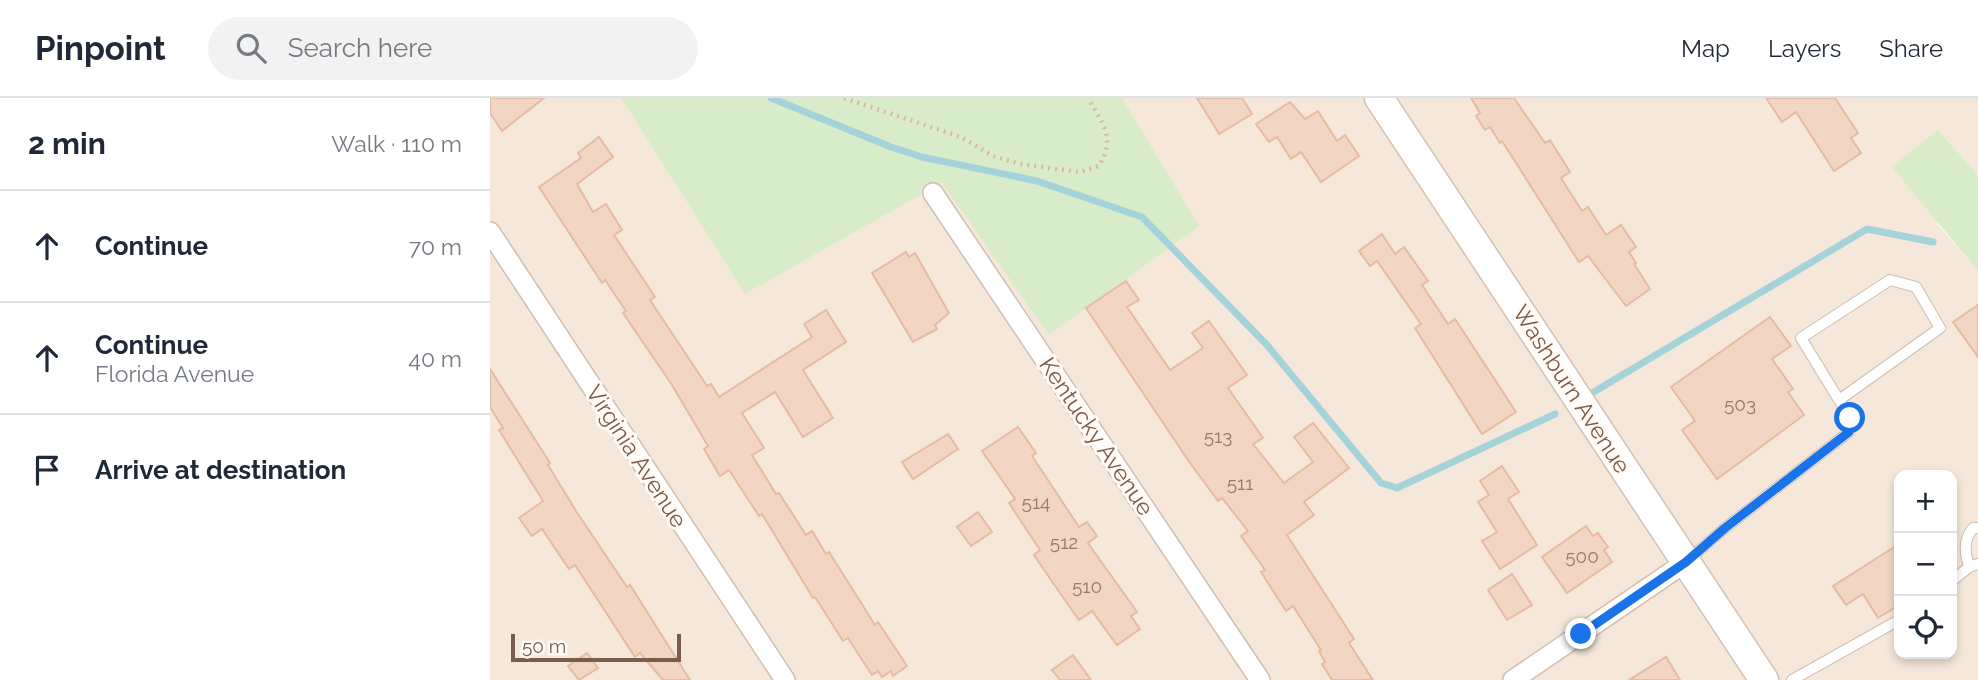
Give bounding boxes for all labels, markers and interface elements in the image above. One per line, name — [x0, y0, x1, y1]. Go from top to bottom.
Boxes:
search box — [208, 17, 698, 80]
text: Pinpoint — [35, 29, 166, 68]
icon: search — [232, 29, 270, 67]
text: Search here — [288, 33, 432, 63]
text: Map — [1681, 34, 1730, 63]
text: Layers — [1768, 34, 1841, 63]
text: Share — [1879, 34, 1943, 63]
text: 2 min — [28, 126, 106, 161]
text: Walk · 110 m — [331, 130, 462, 157]
icon: ahead — [28, 227, 66, 265]
text: Continue — [95, 231, 208, 261]
text: 70 m — [409, 233, 462, 260]
street label: Washburn Avenue — [1508, 300, 1636, 478]
text: Continue — [95, 330, 208, 360]
icon: ahead — [28, 339, 66, 377]
text: 40 m — [408, 345, 462, 372]
street label: Kentucky Avenue — [1034, 352, 1160, 520]
text: Florida Avenue — [95, 360, 254, 387]
street label: Virginia Avenue — [581, 380, 693, 532]
house number: 503 — [1724, 393, 1756, 415]
route start — [1834, 402, 1865, 433]
house number: 513 — [1204, 425, 1232, 447]
icon: arrive — [28, 451, 66, 489]
text: Arrive at destination — [95, 455, 346, 485]
map controls — [1894, 470, 1957, 659]
button: + — [1894, 470, 1957, 533]
house number: 511 — [1227, 472, 1253, 494]
house number: 514 — [1022, 491, 1050, 513]
house number: 512 — [1050, 531, 1078, 553]
button: − — [1894, 533, 1957, 596]
house number: 500 — [1565, 545, 1599, 567]
house number: 510 — [1072, 575, 1102, 597]
button: locate — [1894, 596, 1957, 659]
route end — [1565, 618, 1596, 649]
scale bar — [511, 631, 681, 663]
text: 50 m — [522, 635, 566, 657]

